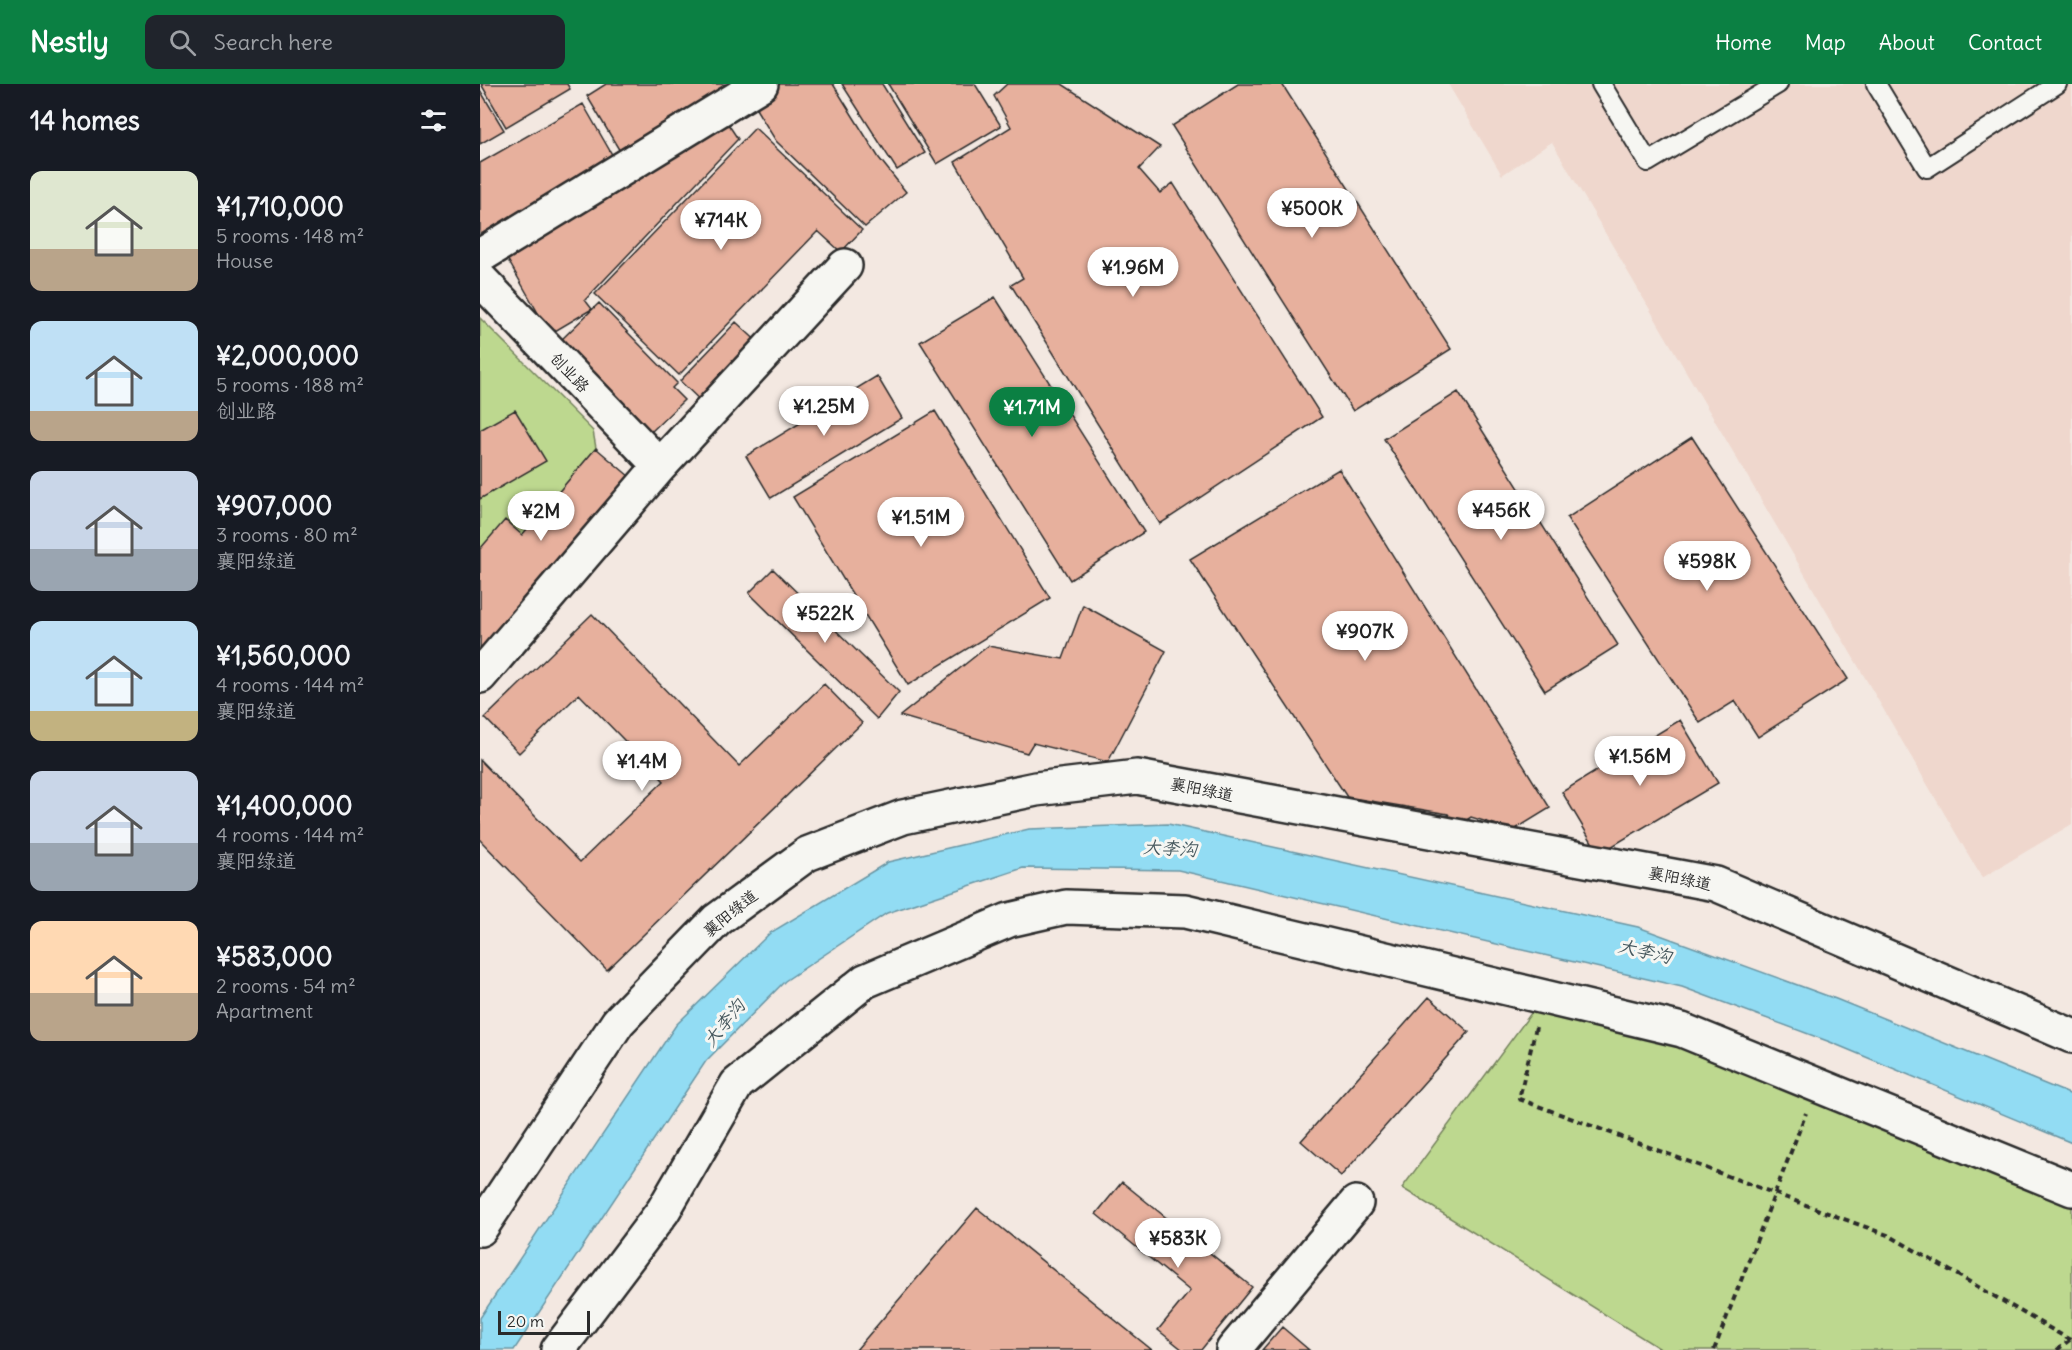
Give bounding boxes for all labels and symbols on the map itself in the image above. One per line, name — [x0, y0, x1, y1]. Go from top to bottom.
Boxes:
pin: ¥500K — [1270, 188, 1354, 239]
pin: ¥714K — [679, 200, 763, 251]
pin: ¥1.96M — [1084, 247, 1182, 298]
street label: 创业路 — [546, 348, 594, 396]
pin: ¥1.25M — [775, 386, 873, 437]
pin: ¥1.71M — [983, 387, 1081, 438]
pin: ¥456K — [1459, 490, 1543, 541]
pin: ¥2M — [512, 491, 570, 542]
pin: ¥1.51M — [872, 497, 970, 548]
pin: ¥598K — [1665, 541, 1749, 592]
pin: ¥522K — [783, 593, 867, 644]
pin: ¥907K — [1323, 611, 1407, 662]
pin: ¥1.56M — [1591, 736, 1689, 787]
pin: ¥1.4M — [600, 741, 684, 792]
street label: 襄阳绿道 — [1169, 773, 1235, 805]
water label: 大李沟 — [1142, 835, 1200, 861]
street label: 襄阳绿道 — [1647, 862, 1713, 894]
street label: 襄阳绿道 — [699, 885, 761, 941]
water label: 大李沟 — [1616, 934, 1676, 969]
water label: 大李沟 — [698, 993, 751, 1051]
pin: ¥583K — [1136, 1218, 1220, 1269]
scale bar — [498, 1308, 590, 1336]

